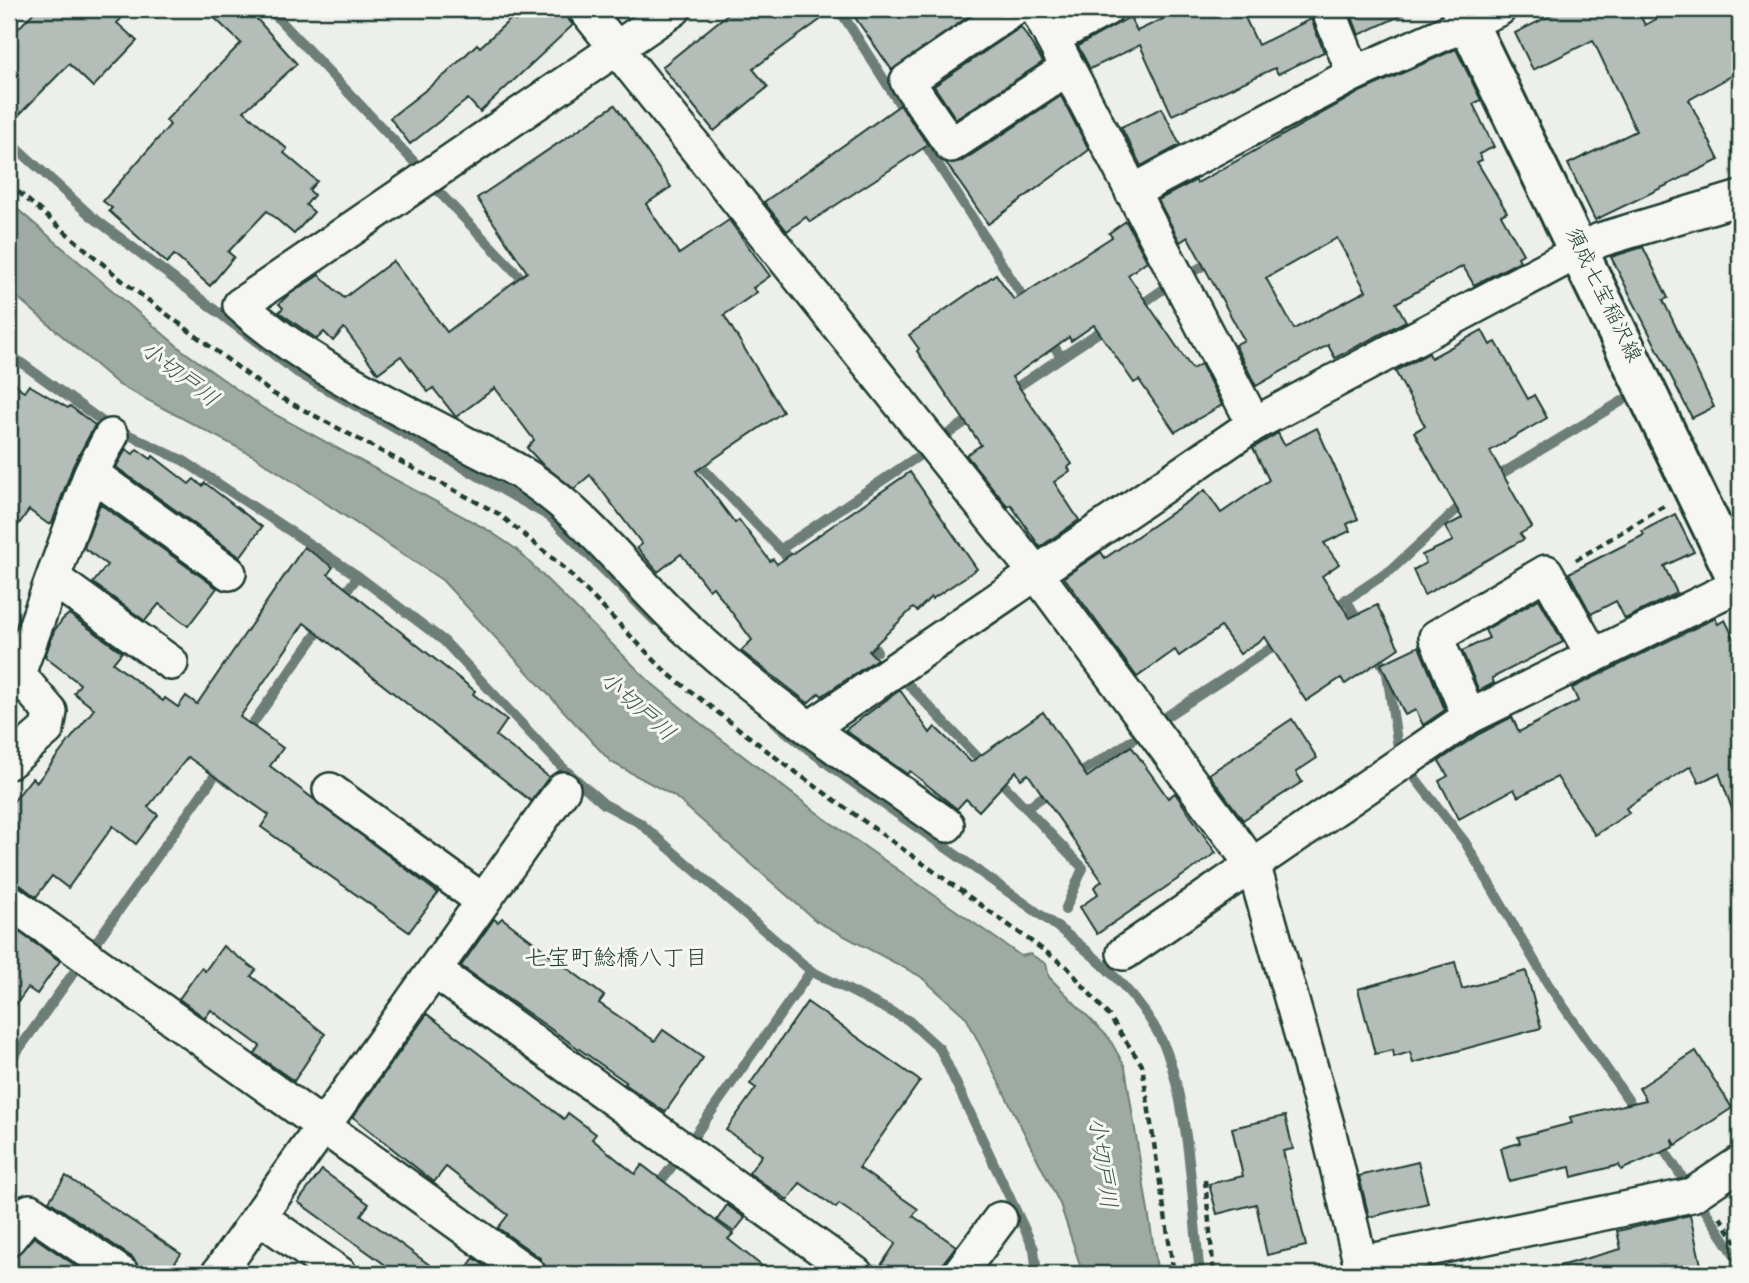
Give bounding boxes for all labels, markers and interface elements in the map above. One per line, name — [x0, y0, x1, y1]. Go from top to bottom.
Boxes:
street label: 須成七宝稲沢線 — [1558, 224, 1645, 368]
water label: 小切戸川 — [133, 336, 223, 415]
water label: 小切戸川 — [593, 666, 680, 749]
district label: 七宝町鯰橋八丁目 — [524, 946, 708, 974]
water label: 小切戸川 — [1080, 1115, 1121, 1210]

